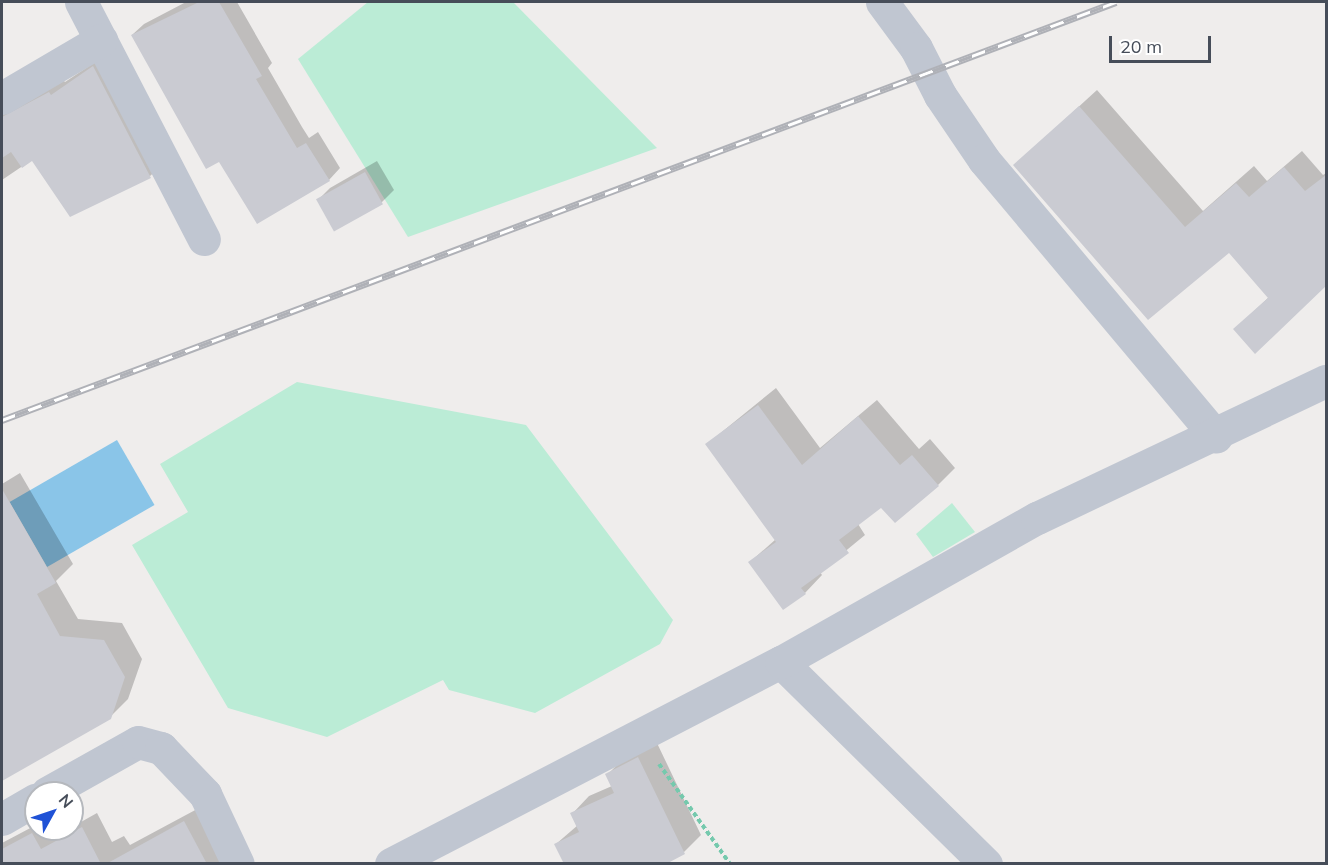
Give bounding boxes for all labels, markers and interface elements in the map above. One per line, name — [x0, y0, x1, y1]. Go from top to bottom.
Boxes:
scale bar — [1112, 24, 1214, 62]
text: 20 m — [1120, 35, 1162, 58]
north arrow — [24, 781, 84, 841]
text: N — [55, 790, 78, 812]

